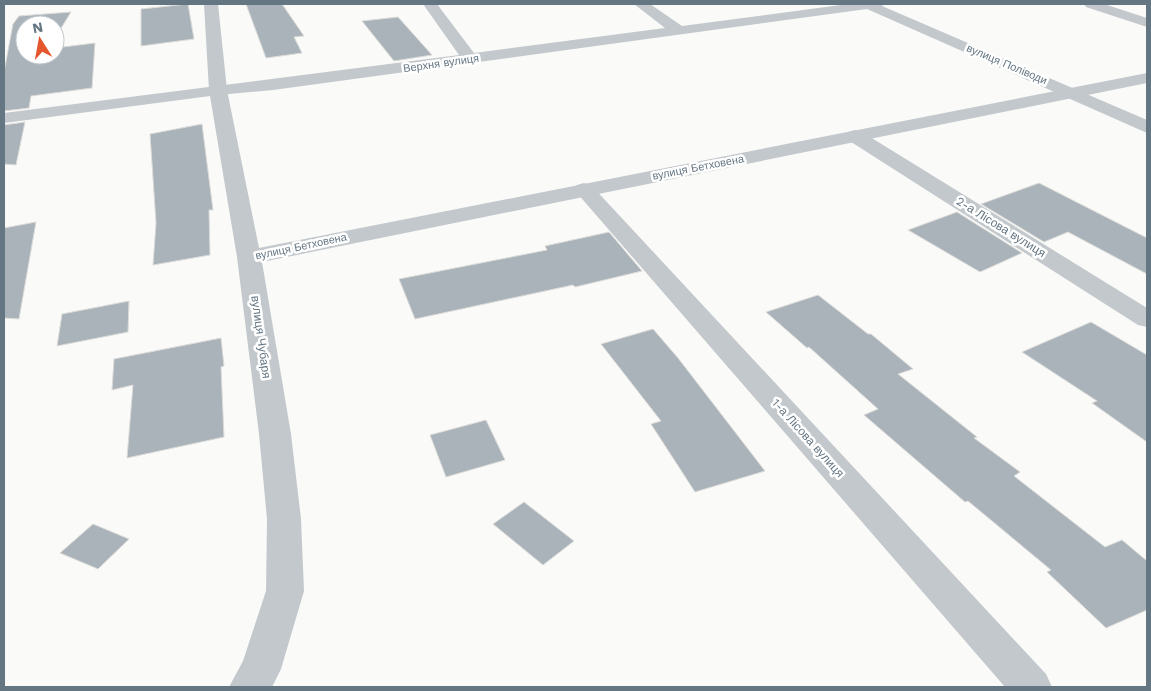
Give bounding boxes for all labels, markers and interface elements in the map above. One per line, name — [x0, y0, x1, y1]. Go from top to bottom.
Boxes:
north arrow — [15, 15, 65, 65]
text: N — [31, 18, 44, 36]
street label: вулиця Поліводи — [965, 42, 1049, 87]
street label: Верхня вулиця — [402, 52, 480, 75]
street label: вулиця Бетховена — [651, 152, 746, 183]
street label: 2-а Лісова вулиця — [954, 194, 1048, 260]
street label: вулиця Бетховена — [254, 230, 349, 263]
street label: вулиця Чубаря — [248, 295, 274, 379]
street label: 1-а Лісова вулиця — [769, 396, 847, 480]

